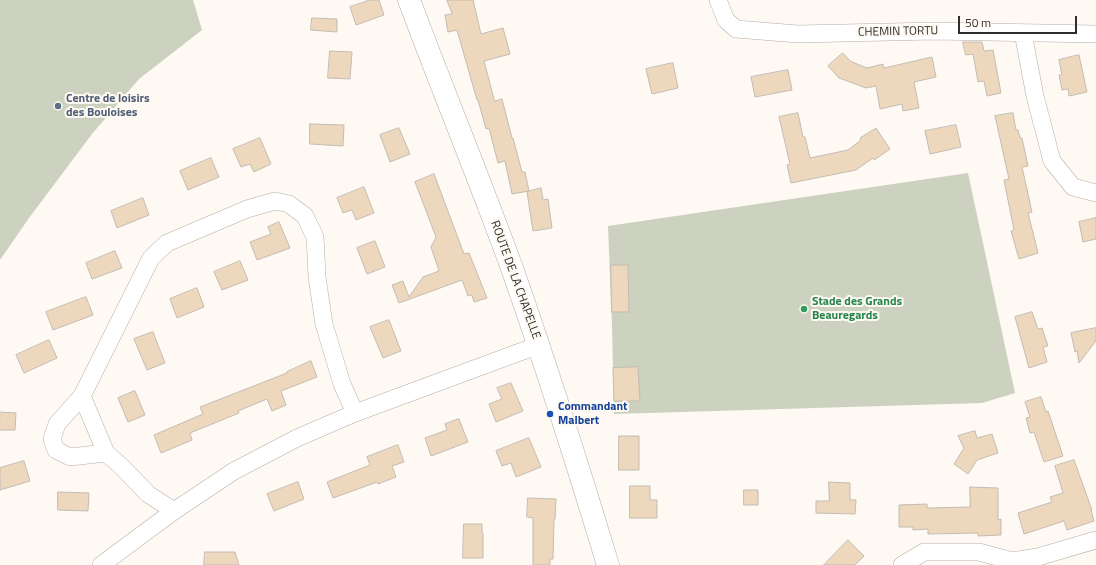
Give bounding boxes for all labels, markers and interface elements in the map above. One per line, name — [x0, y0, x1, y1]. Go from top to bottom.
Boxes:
scale bar — [960, 8, 1079, 34]
text: 50 m — [965, 13, 991, 32]
street label: CHEMIN TORTU — [858, 24, 938, 40]
place label: Centre de loisirs des Bouloises — [66, 92, 150, 120]
marker: Centre de loisirs des Bouloises — [53, 101, 63, 111]
street label: ROUTE DE LA CHAPELLE — [487, 219, 543, 341]
place label: Stade des Grands Beauregards — [812, 295, 902, 323]
marker: Stade des Grands Beauregards — [799, 304, 809, 314]
place label: Commandant Malbert — [558, 400, 627, 428]
marker: Commandant Malbert — [545, 409, 555, 419]

